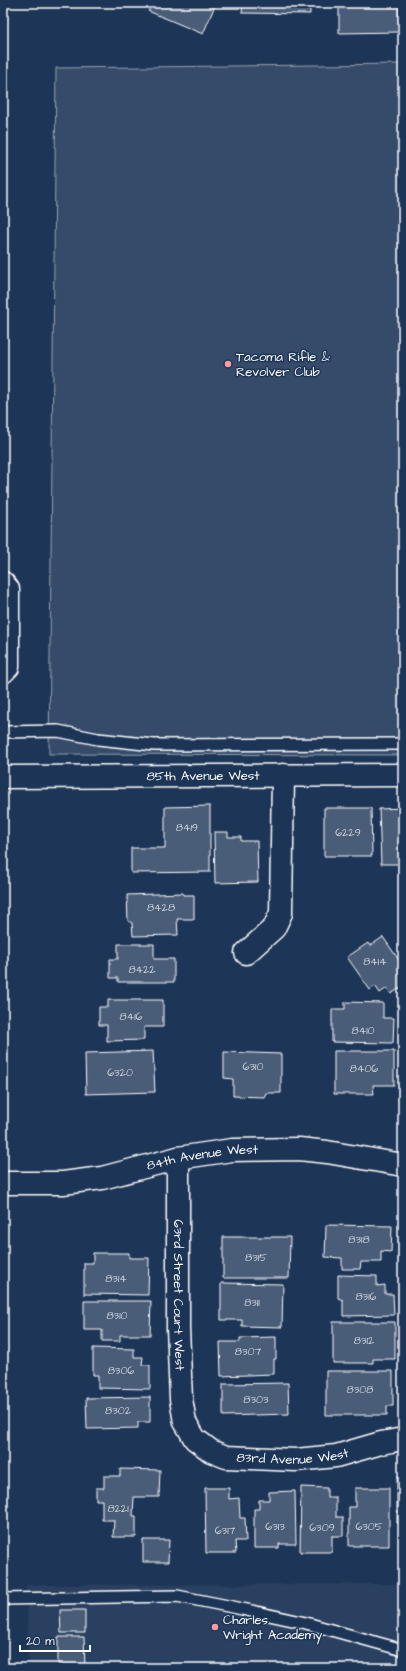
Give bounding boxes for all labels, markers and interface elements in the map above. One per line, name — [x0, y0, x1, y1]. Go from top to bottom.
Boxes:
place label: Tacoma Rifle & Revolver Club — [236, 348, 330, 381]
marker: Tacoma Rifle & Revolver Club — [223, 359, 233, 369]
street label: 85th Avenue West — [146, 767, 260, 785]
house number: 8419 — [176, 820, 198, 835]
house number: 6229 — [335, 825, 361, 840]
house number: 8428 — [147, 900, 175, 915]
house number: 8414 — [363, 954, 387, 969]
house number: 8422 — [128, 962, 156, 977]
house number: 8416 — [120, 1009, 143, 1024]
house number: 8410 — [352, 1023, 375, 1038]
house number: 6310 — [243, 1059, 263, 1074]
house number: 8406 — [350, 1061, 378, 1076]
house number: 6320 — [107, 1065, 133, 1080]
street label: 84th Avenue West — [144, 1141, 259, 1175]
street label: 63rd Street Court West — [169, 1219, 189, 1372]
house number: 8318 — [348, 1232, 370, 1247]
house number: 8315 — [245, 1250, 267, 1265]
house number: 8314 — [105, 1271, 127, 1286]
house number: 8316 — [355, 1289, 377, 1304]
house number: 8311 — [244, 1295, 260, 1310]
house number: 8310 — [106, 1308, 128, 1323]
house number: 8312 — [354, 1333, 375, 1348]
house number: 8307 — [235, 1344, 261, 1359]
house number: 8306 — [108, 1363, 134, 1378]
house number: 8308 — [347, 1382, 373, 1397]
house number: 8303 — [243, 1392, 269, 1407]
house number: 8302 — [105, 1403, 132, 1418]
street label: 83rd Avenue West — [236, 1444, 352, 1469]
house number: 8221 — [107, 1501, 129, 1516]
house number: 6313 — [265, 1519, 285, 1534]
house number: 6305 — [355, 1519, 383, 1534]
house number: 6309 — [309, 1520, 335, 1535]
house number: 6317 — [215, 1523, 236, 1538]
place label: Charles Wright Academy — [223, 1611, 322, 1645]
marker: Charles Wright Academy — [210, 1622, 220, 1632]
scale bar — [20, 1627, 90, 1653]
text: 20 m — [26, 1633, 55, 1650]

